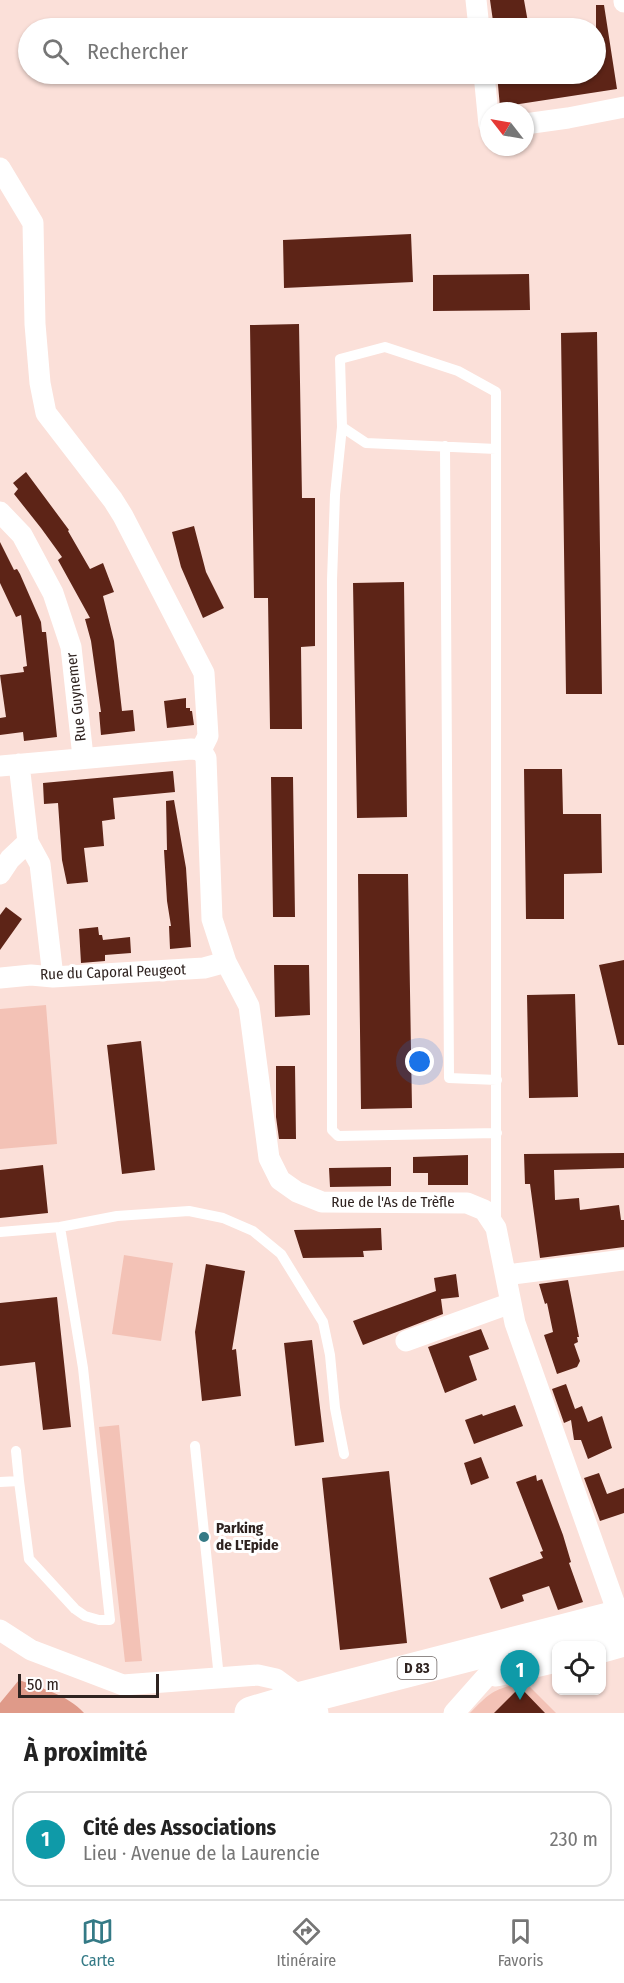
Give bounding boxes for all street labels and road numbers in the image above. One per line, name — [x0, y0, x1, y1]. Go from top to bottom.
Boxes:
street label: Rue Guynemer — [62, 651, 90, 742]
street label: Rue du Caporal Peugeot — [40, 960, 186, 984]
street label: Rue de l'As de Trèfle — [331, 1193, 455, 1211]
road number: D 83 — [398, 1657, 436, 1679]

